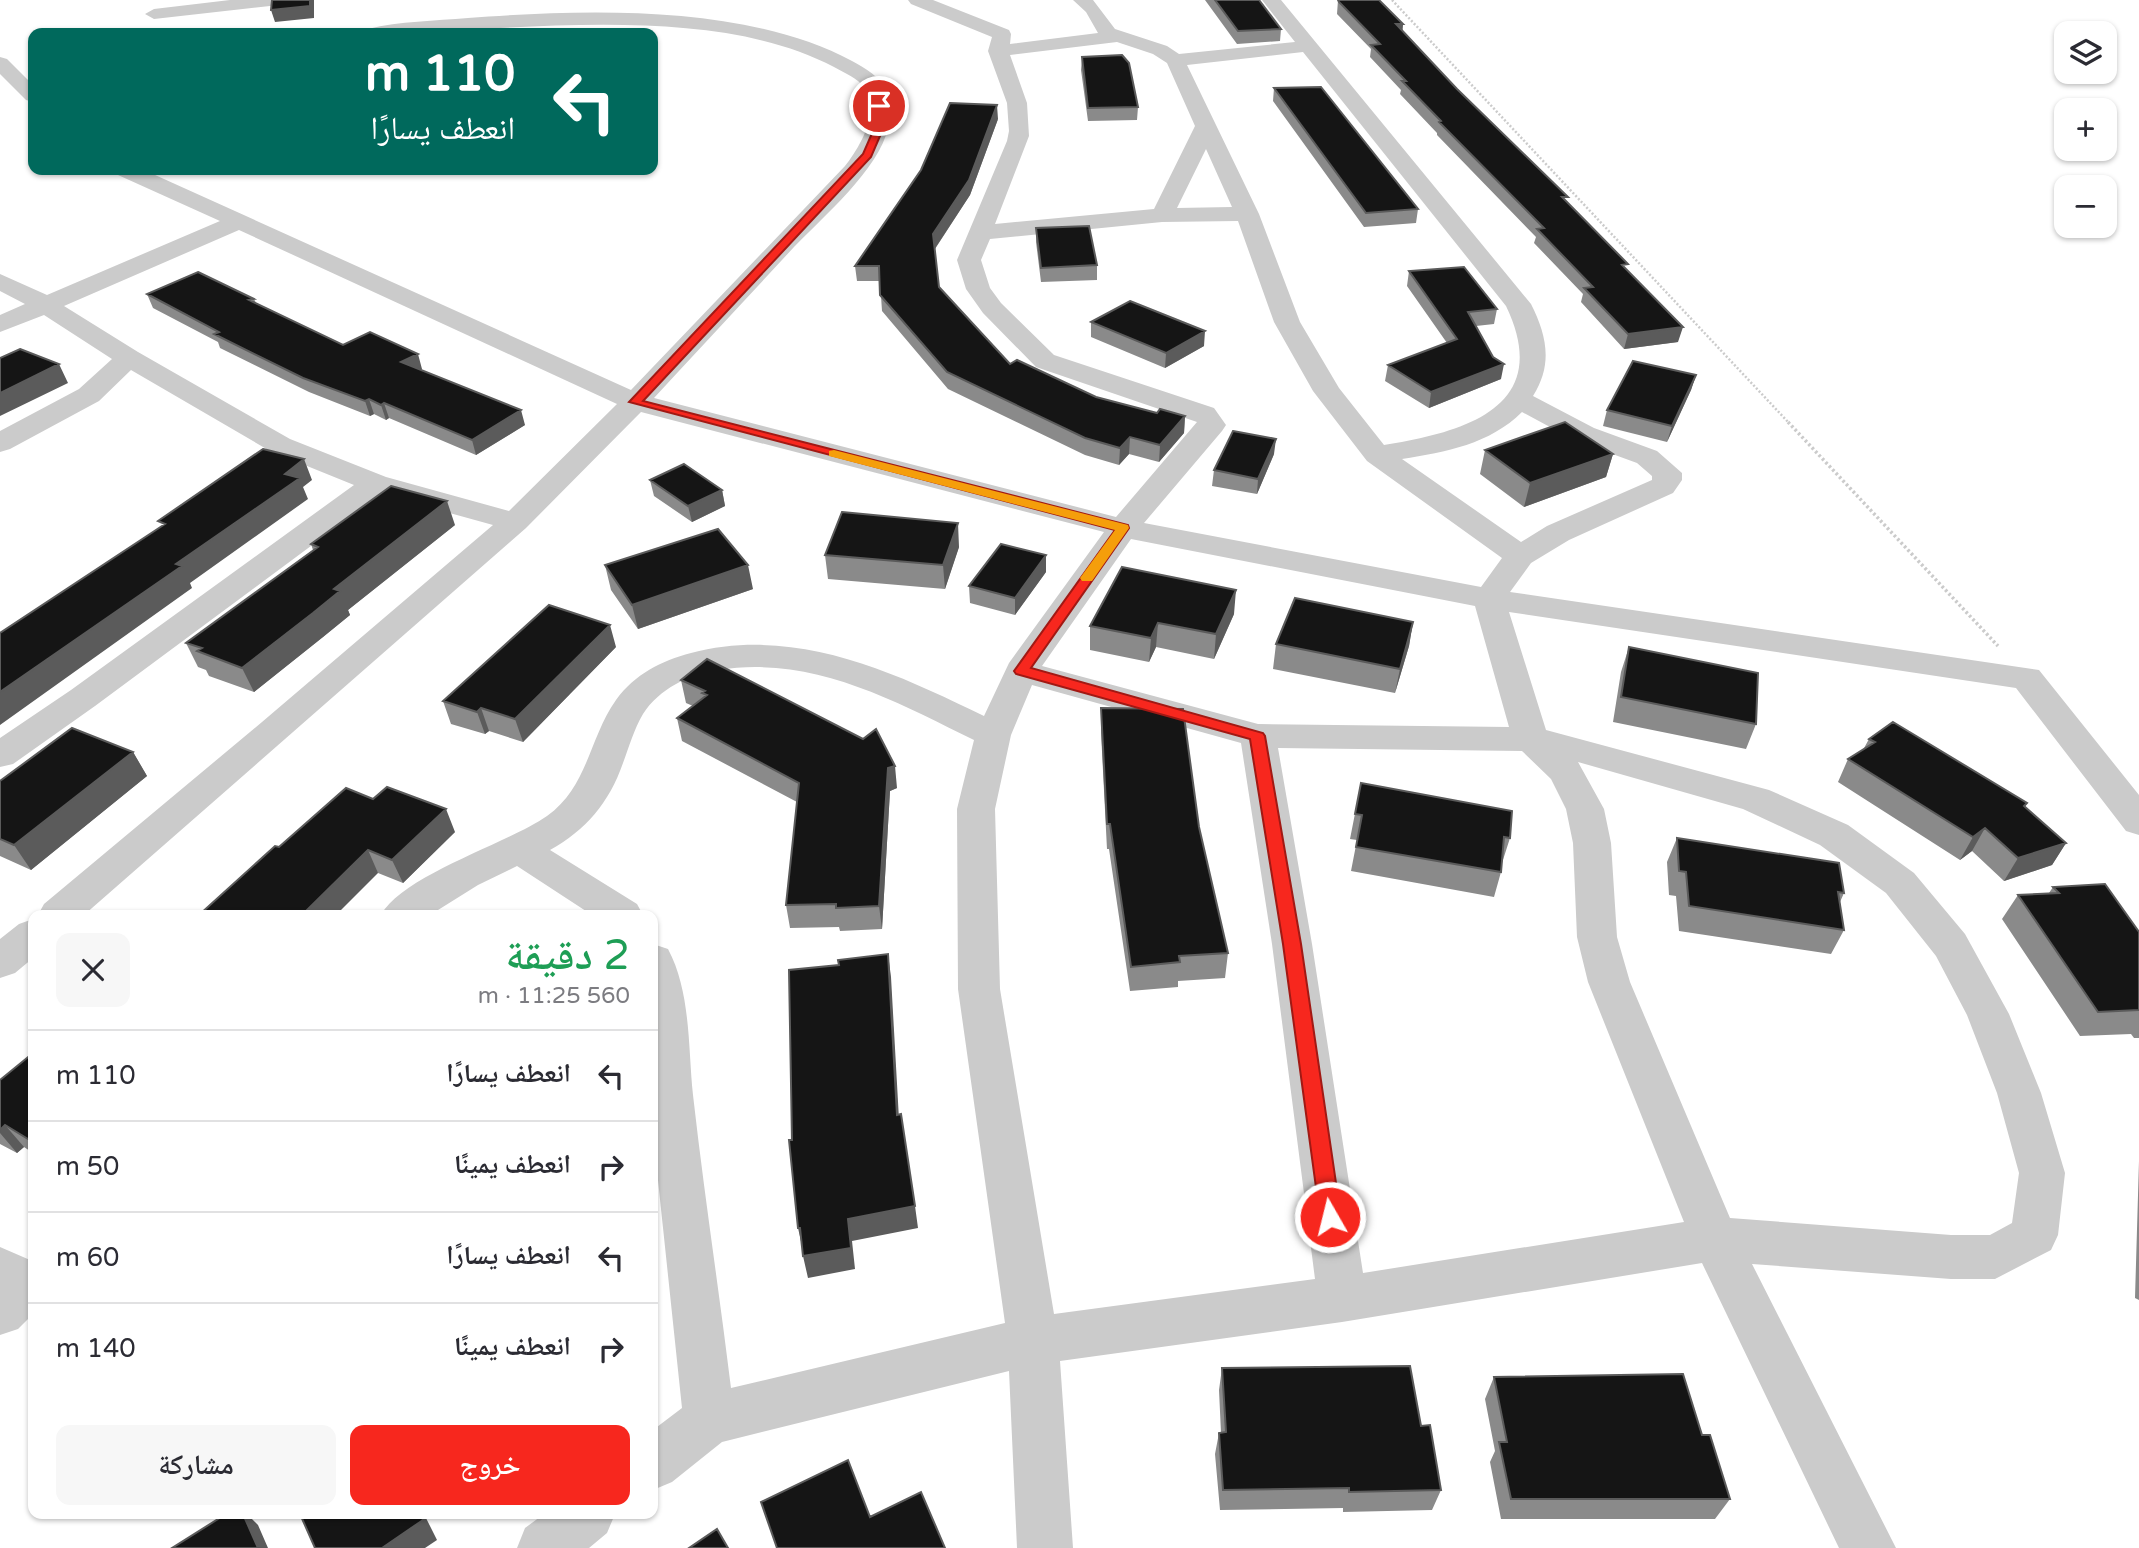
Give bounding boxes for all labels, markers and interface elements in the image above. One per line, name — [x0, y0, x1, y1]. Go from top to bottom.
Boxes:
map controls — [2054, 21, 2117, 238]
button: layers — [2054, 21, 2117, 84]
text: 110 m — [365, 45, 515, 104]
icon: left — [539, 56, 630, 147]
pin — [849, 76, 909, 136]
icon: arrive — [860, 87, 898, 125]
button: + — [2054, 98, 2117, 161]
text: انعطف يسارًا — [370, 110, 515, 148]
button: − — [2054, 175, 2117, 238]
text: 2 دقيقة — [505, 930, 630, 981]
button: close — [56, 933, 130, 1007]
text: 560 m · 11:25 — [478, 982, 630, 1010]
icon: left — [592, 1057, 630, 1095]
text: انعطف يسارًا — [446, 1058, 571, 1089]
text: 110 m — [56, 1060, 136, 1091]
icon: right — [592, 1148, 630, 1186]
text: انعطف يمينًا — [454, 1149, 571, 1180]
text: 50 m — [56, 1151, 119, 1182]
position arrow — [1293, 1180, 1367, 1254]
icon: left — [592, 1239, 630, 1277]
text: انعطف يسارًا — [446, 1240, 571, 1271]
text: 60 m — [56, 1242, 119, 1273]
icon: right — [592, 1330, 630, 1368]
text: انعطف يمينًا — [454, 1331, 571, 1362]
text: 140 m — [56, 1333, 136, 1364]
button: مشاركة — [56, 1425, 336, 1505]
button: خروج — [350, 1425, 630, 1505]

